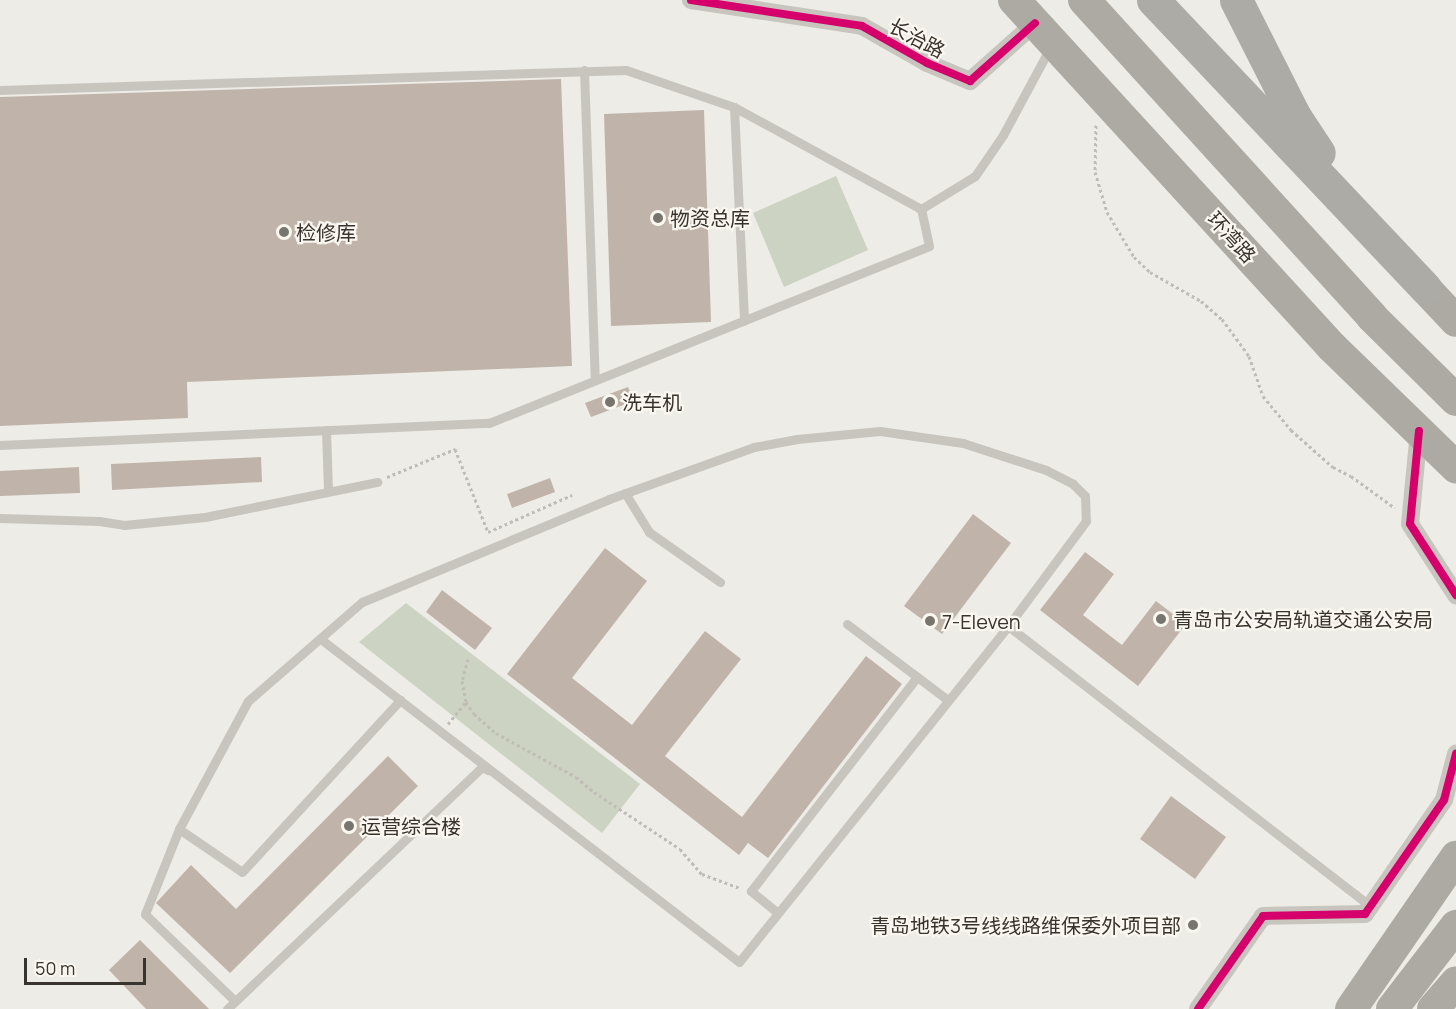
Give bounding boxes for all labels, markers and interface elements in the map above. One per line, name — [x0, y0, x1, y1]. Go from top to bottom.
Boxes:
street label: 长治路 — [885, 13, 949, 63]
place label: 物资总库 — [670, 206, 750, 230]
street label: 环湾路 — [1203, 207, 1261, 267]
marker: 物资总库 — [651, 211, 665, 225]
place label: 检修库 — [296, 220, 356, 244]
marker: 检修库 — [277, 225, 291, 239]
place label: 洗车机 — [622, 390, 682, 414]
marker: 洗车机 — [603, 395, 617, 409]
place label: 青岛市公安局轨道交通公安局 — [1173, 607, 1433, 631]
place label: 7-Eleven — [942, 609, 1021, 633]
marker: 青岛市公安局轨道交通公安局 — [1154, 612, 1168, 626]
marker: 7-Eleven — [923, 614, 937, 628]
place label: 运营综合楼 — [361, 814, 461, 838]
marker: 运营综合楼 — [342, 819, 356, 833]
place label: 青岛地铁3号线线路维保委外项目部 — [870, 913, 1181, 937]
marker: 青岛地铁3号线线路维保委外项目部 — [1186, 918, 1200, 932]
scale bar — [27, 946, 148, 984]
text: 50 m — [35, 956, 75, 980]

